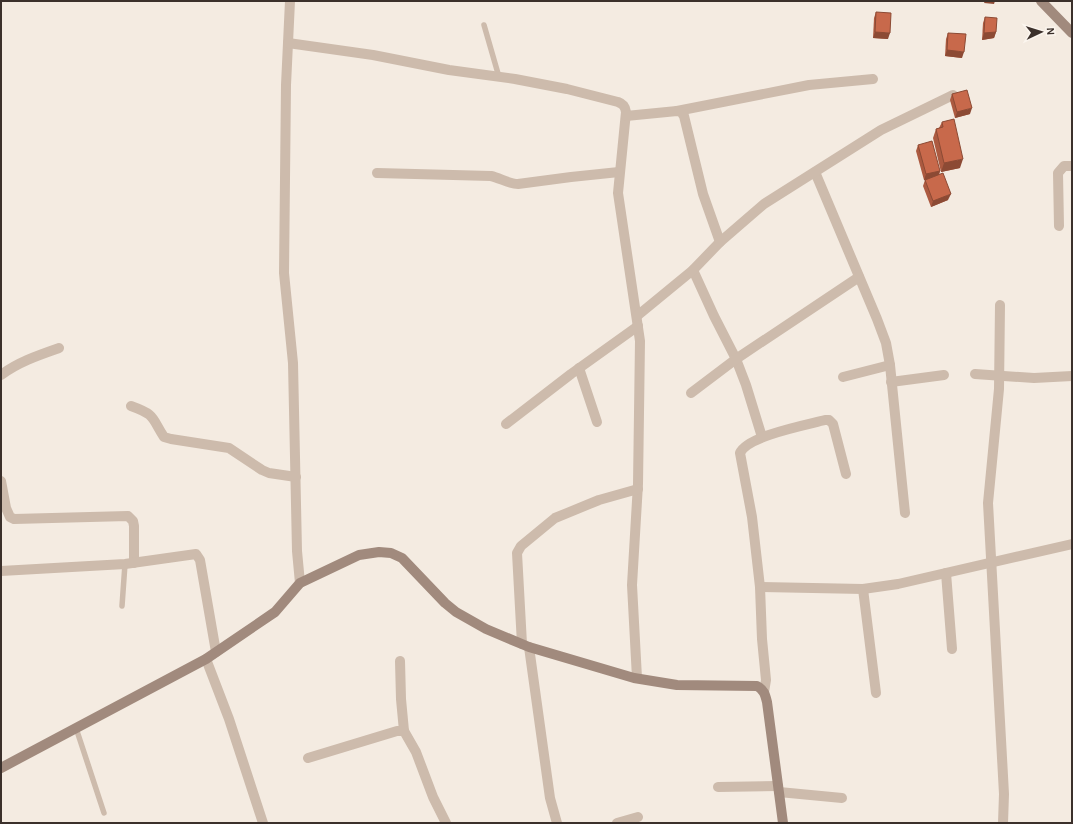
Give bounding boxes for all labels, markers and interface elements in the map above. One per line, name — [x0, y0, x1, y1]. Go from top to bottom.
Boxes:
north arrow — [1021, 12, 1061, 52]
text: N — [1045, 27, 1056, 36]

